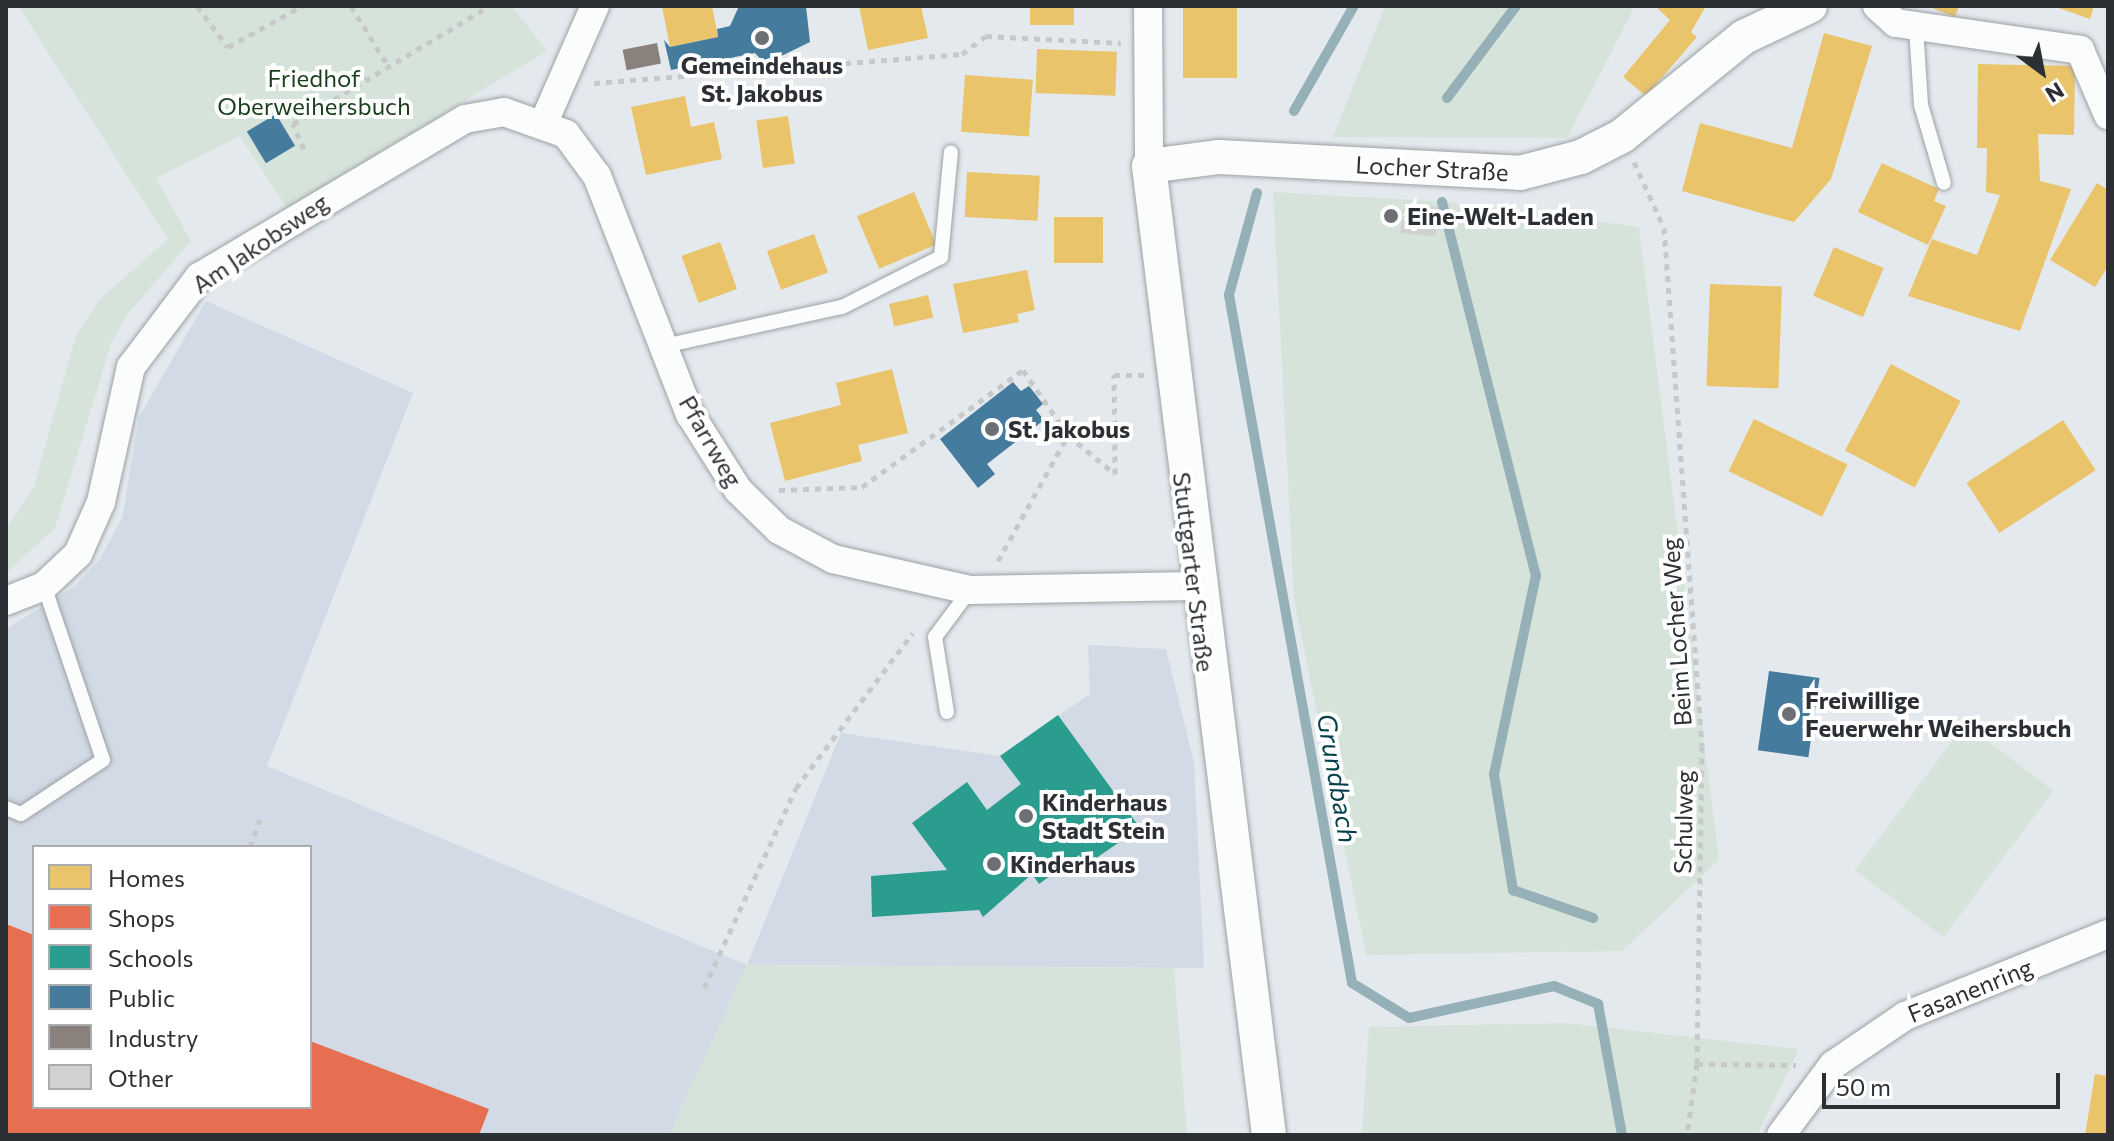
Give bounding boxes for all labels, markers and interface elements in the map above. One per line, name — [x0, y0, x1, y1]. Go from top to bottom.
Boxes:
marker: Gemeindehaus St. Jakobus — [753, 29, 771, 47]
north arrow — [2002, 32, 2082, 112]
place label: Gemeindehaus St. Jakobus — [681, 51, 843, 107]
park label: Friedhof Oberweihersbuch — [217, 64, 411, 120]
text: N — [2041, 77, 2069, 109]
street label: Locher Straße — [1355, 150, 1509, 186]
street label: Am Jakobsweg — [187, 187, 333, 299]
place label: Eine-Welt-Laden — [1407, 202, 1594, 230]
marker: Eine-Welt-Laden — [1382, 207, 1400, 225]
street label: Pfarrweg — [673, 390, 749, 492]
place label: St. Jakobus — [1008, 415, 1130, 443]
marker: St. Jakobus — [983, 420, 1001, 438]
street label: Stuttgarter Straße — [1167, 470, 1221, 674]
street label: Beim Locher Weg — [1655, 537, 1697, 727]
place label: Freiwillige Feuerwehr Weihersbuch — [1805, 686, 2071, 742]
marker: Freiwillige Feuerwehr Weihersbuch — [1780, 705, 1798, 723]
water label: Grundbach — [1311, 711, 1365, 845]
street label: Schulweg — [1668, 770, 1698, 874]
place label: Kinderhaus Stadt Stein — [1042, 788, 1167, 844]
marker: Kinderhaus Stadt Stein — [1017, 807, 1035, 825]
legend — [32, 845, 312, 1109]
place label: Kinderhaus — [1010, 850, 1135, 878]
marker: Kinderhaus — [985, 855, 1003, 873]
text: Homes — [108, 863, 185, 892]
text: Shops — [108, 903, 175, 932]
text: Schools — [108, 943, 193, 972]
street label: Fasanenring — [1903, 952, 2037, 1028]
text: Public — [108, 983, 175, 1012]
text: Industry — [108, 1023, 198, 1052]
scale bar — [1826, 1057, 2064, 1107]
text: Other — [108, 1063, 173, 1092]
text: 50 m — [1836, 1072, 1891, 1101]

